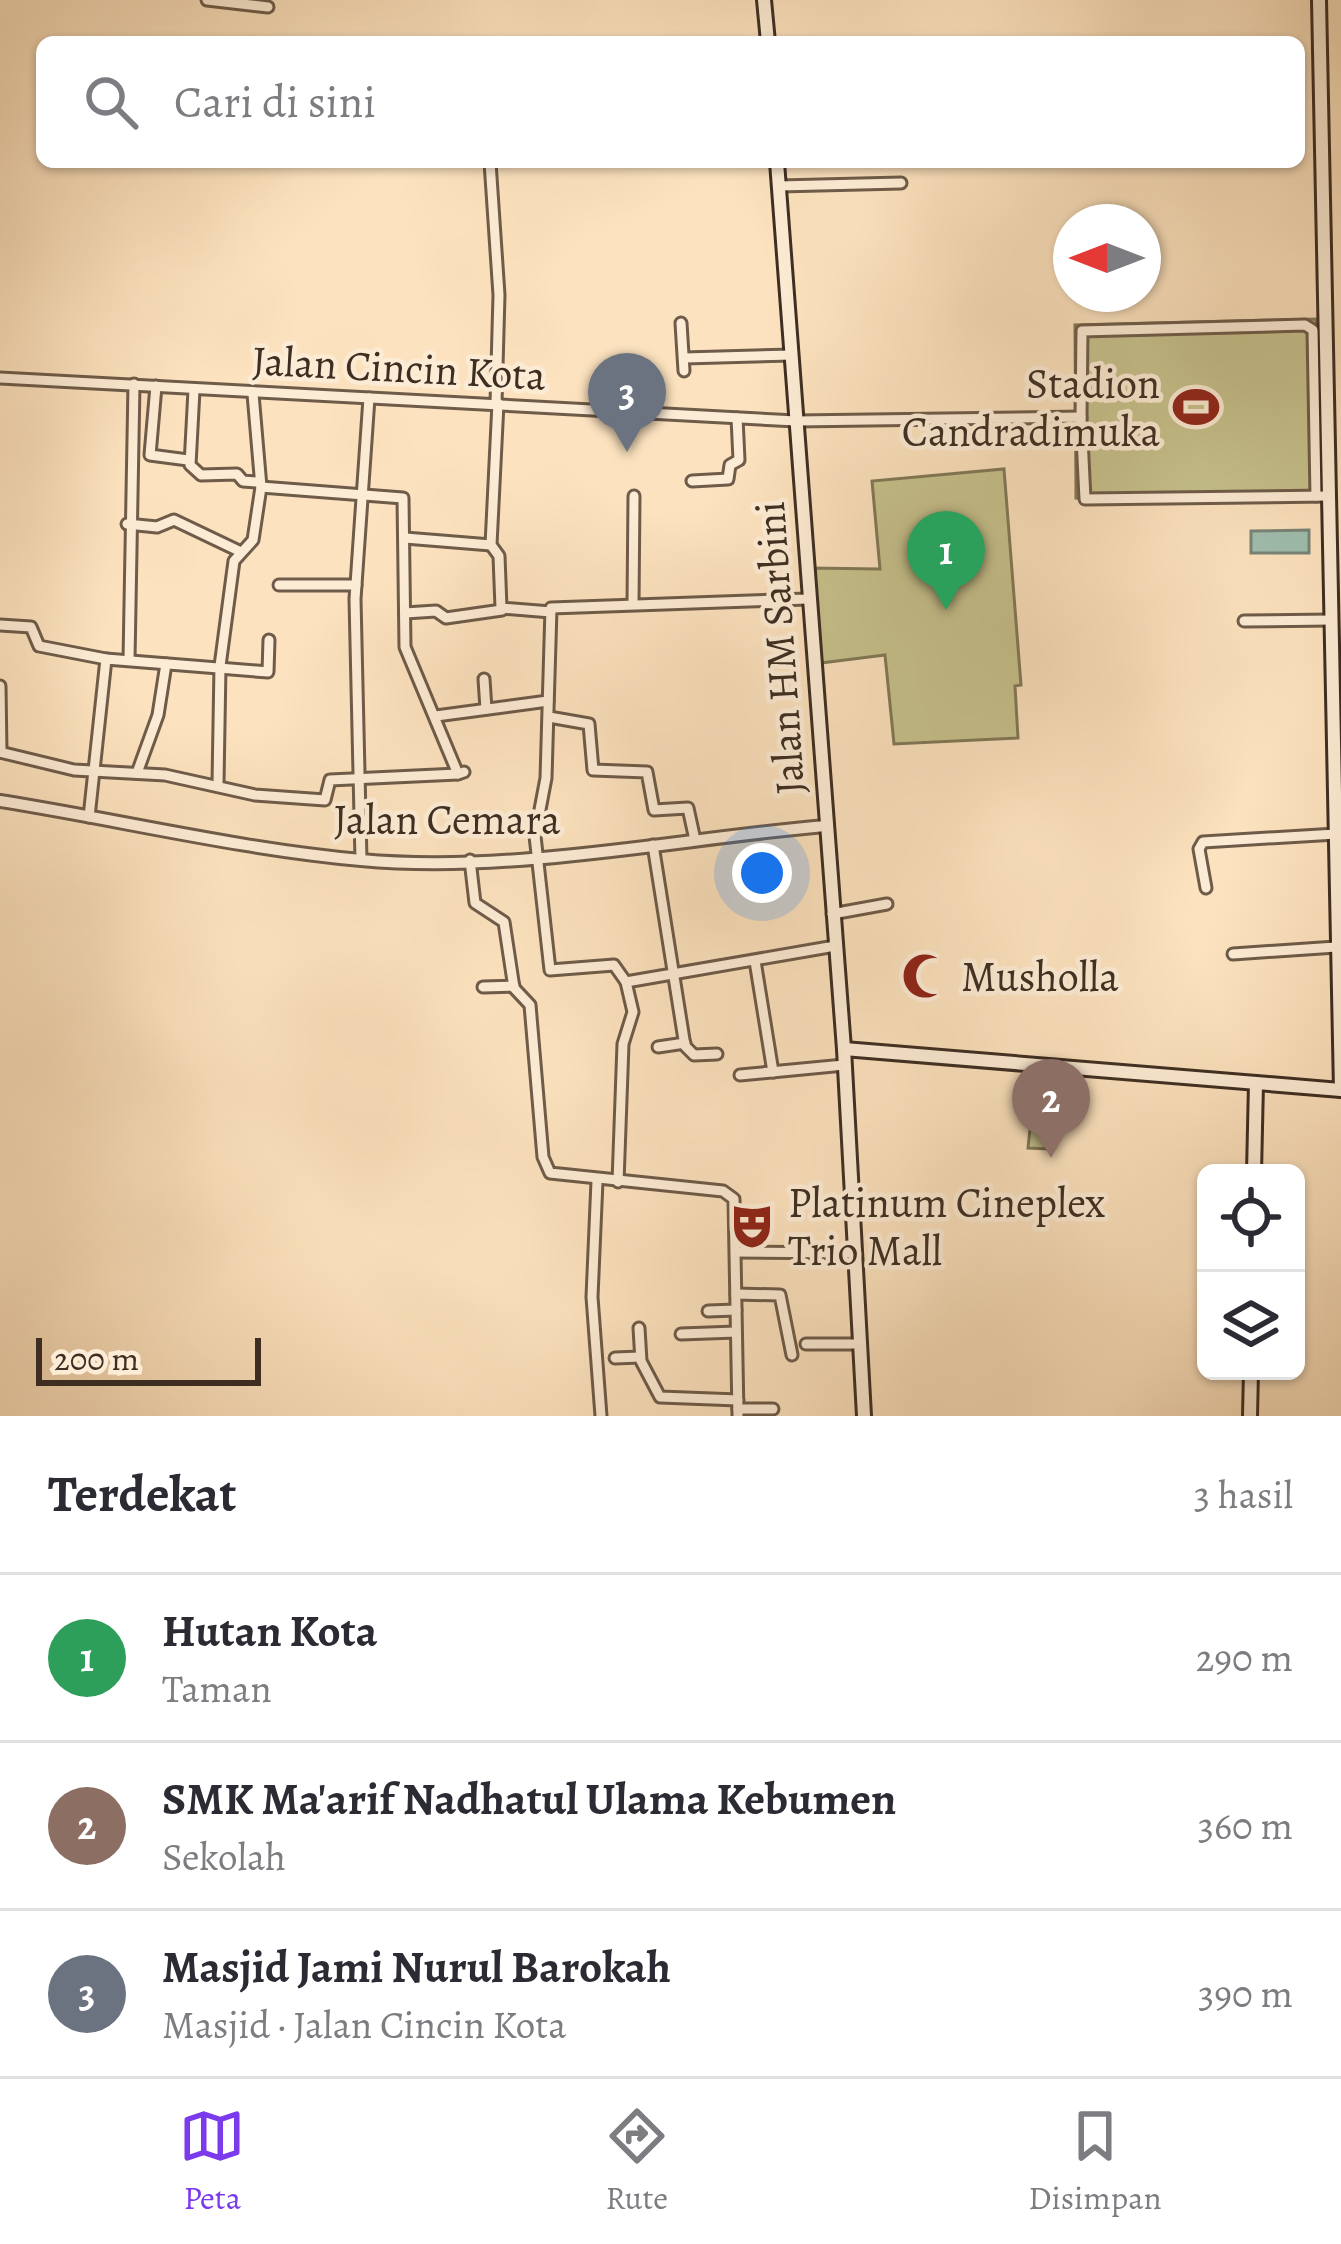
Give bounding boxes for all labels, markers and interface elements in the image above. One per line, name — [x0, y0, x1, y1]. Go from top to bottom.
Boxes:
search box — [36, 36, 1305, 168]
icon: search — [78, 69, 144, 135]
text: Cari di sini — [174, 71, 376, 133]
north arrow — [1053, 204, 1161, 312]
street label: Jalan Cincin Kota — [251, 331, 548, 404]
pin: 3 — [588, 353, 666, 452]
place label: Stadion Candradimuka — [902, 355, 1160, 460]
sports icon: Stadion Candradimuka — [1171, 382, 1221, 432]
street label: Jalan HM Sarbini — [741, 499, 818, 797]
pin: 1 — [907, 511, 985, 610]
street label: Jalan Cemara — [333, 791, 561, 848]
your location — [732, 843, 792, 903]
place label: Musholla — [961, 948, 1119, 1005]
mosque icon: Musholla — [900, 951, 950, 1001]
pin: 2 — [1012, 1059, 1090, 1158]
map controls — [1197, 1164, 1305, 1380]
button: locate — [1197, 1164, 1305, 1272]
place label: Platinum Cineplex Trio Mall — [788, 1174, 1105, 1279]
theatre icon: Platinum Cineplex Trio Mall — [727, 1201, 777, 1251]
button: layers — [1197, 1272, 1305, 1380]
scale bar — [36, 1332, 261, 1385]
text: 200 m — [54, 1336, 139, 1381]
text: Terdekat — [48, 1459, 236, 1529]
text: 3 hasil — [1194, 1468, 1293, 1521]
text: Hutan Kota — [162, 1600, 377, 1662]
text: 1 — [80, 1631, 94, 1684]
text: 290 m — [1196, 1631, 1293, 1684]
text: Taman — [162, 1662, 272, 1715]
text: SMK Ma'arif Nadhatul Ulama Kebumen — [162, 1768, 896, 1830]
text: 2 — [78, 1799, 96, 1852]
text: 360 m — [1198, 1799, 1293, 1852]
text: Sekolah — [162, 1830, 286, 1883]
text: Masjid Jami Nurul Barokah — [162, 1936, 671, 1998]
text: 3 — [79, 1967, 95, 2020]
text: 390 m — [1198, 1967, 1293, 2020]
text: Masjid · Jalan Cincin Kota — [162, 1998, 566, 2051]
tab: Peta — [179, 2103, 245, 2220]
tab: Rute — [604, 2103, 670, 2220]
tab: Disimpan — [1028, 2103, 1162, 2220]

